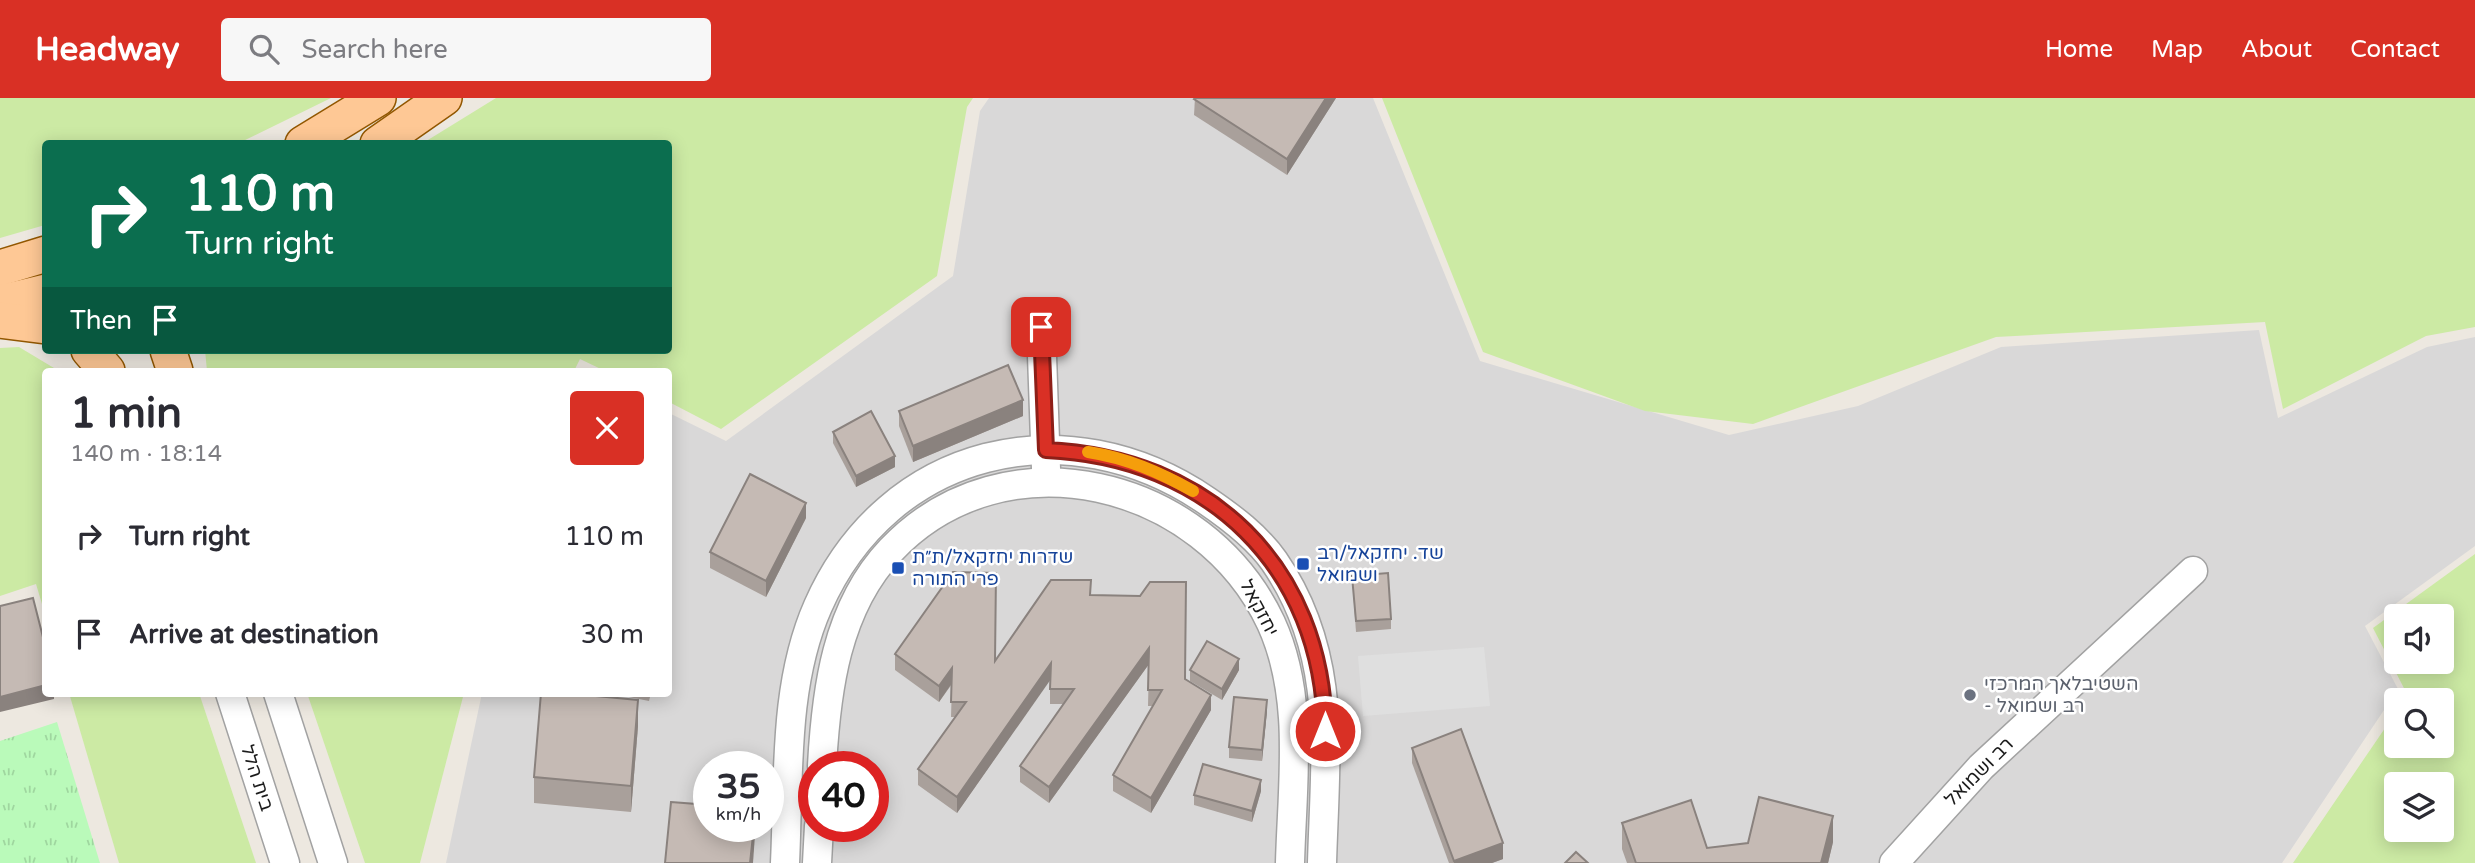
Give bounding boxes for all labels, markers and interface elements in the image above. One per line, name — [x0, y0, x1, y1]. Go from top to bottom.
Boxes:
search box — [221, 18, 711, 81]
text: Headway — [35, 30, 179, 69]
icon: search — [245, 30, 283, 68]
text: Search here — [301, 34, 448, 65]
text: Home — [2045, 35, 2113, 64]
text: Map — [2151, 35, 2203, 64]
text: About — [2241, 35, 2312, 64]
text: Contact — [2350, 35, 2440, 64]
text: 110 m — [185, 165, 335, 224]
icon: right — [70, 168, 161, 259]
text: Turn right — [185, 225, 334, 263]
pin — [1011, 297, 1071, 357]
icon: arrive — [146, 301, 184, 339]
text: Then — [70, 305, 132, 336]
icon: arrive — [1022, 308, 1060, 346]
text: 1 min — [70, 388, 182, 439]
button: close — [570, 391, 644, 465]
text: 140 m · 18:14 — [70, 440, 222, 468]
icon: right — [70, 517, 108, 555]
text: Turn right — [129, 521, 250, 552]
text: 110 m — [564, 521, 644, 552]
place label: שד. יחזקאל/רב ושמואל — [1317, 542, 1444, 586]
place label: שדרות יחזקאל/ת״ת פרי התורה — [912, 546, 1073, 590]
marker: שד. יחזקאל/רב ושמואל — [1295, 556, 1311, 572]
marker: שדרות יחזקאל/ת״ת פרי התורה — [890, 560, 906, 576]
street label: יחזקאל — [1235, 576, 1283, 640]
map controls — [2384, 604, 2454, 842]
button: sound — [2384, 604, 2454, 674]
icon: arrive — [70, 615, 108, 653]
text: Arrive at destination — [129, 619, 379, 650]
text: 30 m — [581, 619, 644, 650]
place label: השטיבלאך המרכזי - רב ושמואל — [1984, 673, 2138, 717]
marker: השטיבלאך המרכזי - רב ושמואל — [1962, 687, 1978, 703]
button: search — [2384, 688, 2454, 758]
position arrow — [1288, 694, 1362, 768]
street label: רב ושמואל — [1940, 733, 2018, 811]
street label: בית הלל — [236, 742, 278, 814]
speed limit sign: 40 — [798, 751, 889, 842]
text: 35 — [717, 766, 760, 808]
button: layers — [2384, 772, 2454, 842]
text: km/h — [716, 803, 761, 825]

